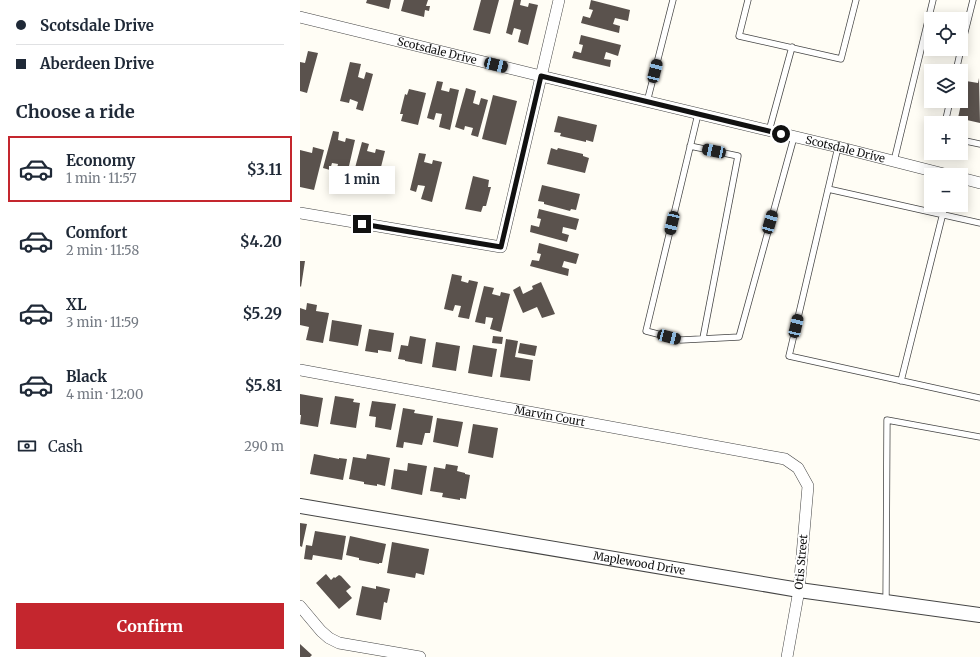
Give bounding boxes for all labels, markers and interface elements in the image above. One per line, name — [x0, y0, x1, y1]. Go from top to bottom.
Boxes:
map controls — [924, 12, 968, 212]
button: locate — [924, 12, 968, 56]
text: Scotsdale Drive — [40, 16, 154, 35]
street label: Scotsdale Drive — [396, 34, 478, 67]
text: Aberdeen Drive — [40, 54, 154, 73]
car — [483, 56, 509, 74]
car — [646, 58, 664, 84]
button: layers — [924, 64, 968, 108]
text: Choose a ride — [16, 100, 135, 123]
button: + — [924, 116, 968, 160]
route start — [772, 125, 790, 143]
street label: Scotsdale Drive — [804, 132, 887, 166]
car — [701, 143, 727, 159]
icon: car — [18, 151, 54, 187]
text: Economy — [66, 151, 135, 170]
text: $3.11 — [247, 160, 282, 179]
callout: 1 min — [329, 166, 395, 194]
button: − — [924, 168, 968, 212]
text: 1 min · 11:57 — [66, 170, 137, 187]
text: 1 min — [344, 171, 380, 188]
car — [761, 209, 779, 235]
car — [663, 210, 681, 236]
route end — [353, 215, 371, 233]
icon: car — [18, 223, 54, 259]
text: Comfort — [66, 223, 127, 242]
text: $4.20 — [240, 232, 282, 251]
text: 2 min · 11:58 — [66, 242, 139, 259]
icon: car — [18, 295, 54, 331]
text: XL — [66, 295, 87, 314]
text: $5.29 — [242, 304, 282, 323]
car — [787, 313, 805, 339]
text: 3 min · 11:59 — [66, 314, 139, 331]
car — [656, 328, 682, 346]
icon: car — [18, 367, 54, 403]
text: Black — [66, 367, 107, 386]
text: $5.81 — [245, 376, 282, 395]
text: 4 min · 12:00 — [66, 386, 143, 403]
street label: Marvin Court — [513, 403, 587, 429]
icon: cash — [16, 435, 38, 457]
text: Cash — [48, 437, 83, 456]
text: 290 m — [244, 438, 284, 455]
street label: Otis Street — [792, 533, 810, 590]
street label: Maplewood Drive — [592, 548, 687, 578]
button: Confirm — [16, 603, 284, 649]

